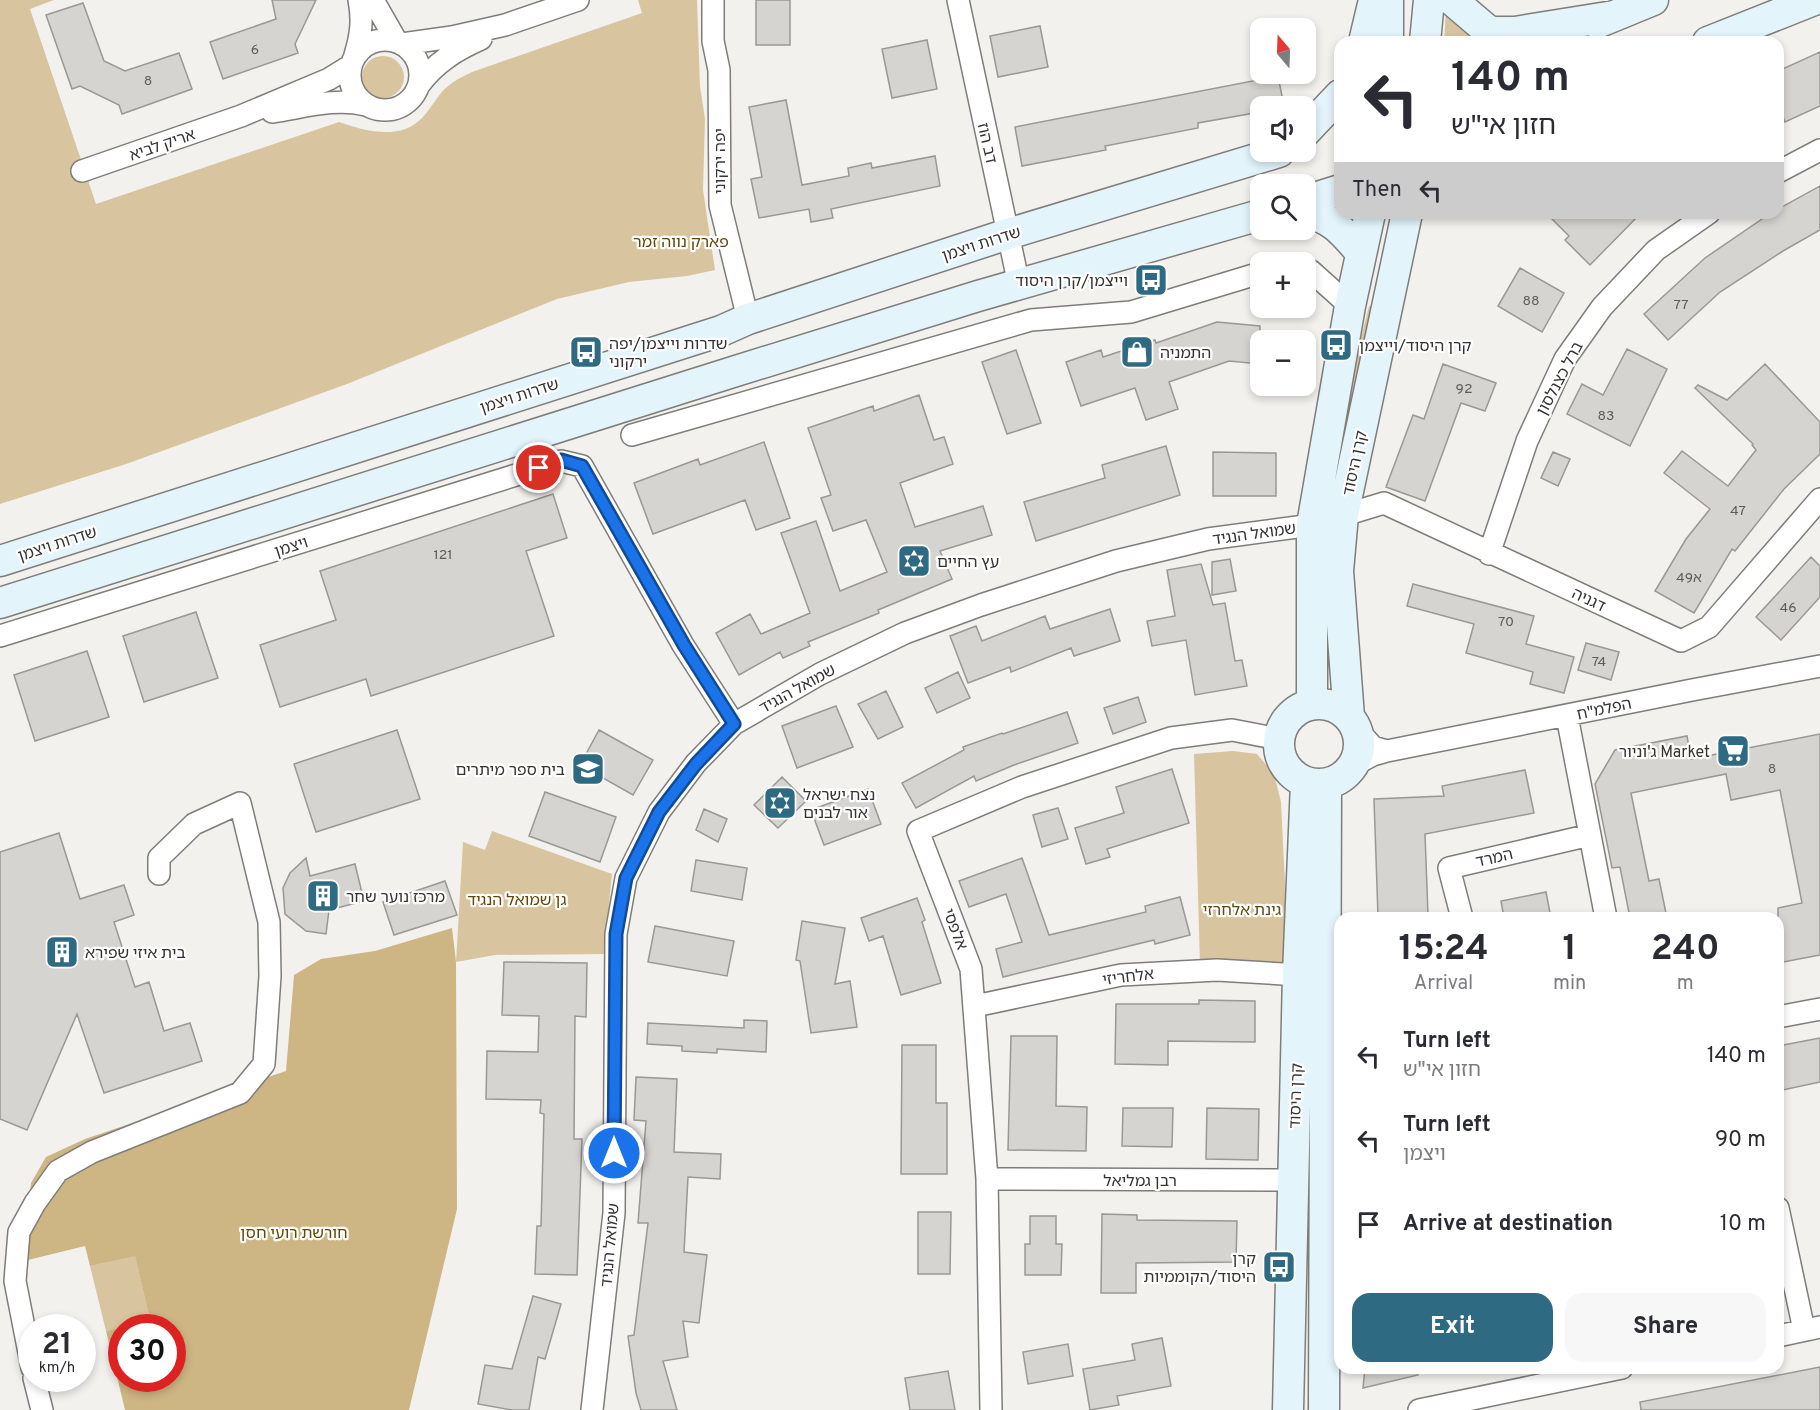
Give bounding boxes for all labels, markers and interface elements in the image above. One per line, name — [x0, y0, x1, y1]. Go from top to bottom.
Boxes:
north arrow — [1250, 18, 1316, 84]
map controls — [1250, 18, 1316, 396]
house number: 6 — [251, 42, 259, 59]
text: 140 m — [1451, 53, 1570, 106]
icon: left — [1352, 60, 1430, 138]
house number: 8 — [144, 73, 152, 90]
button: sound — [1250, 96, 1316, 162]
text: חזון אי"ש — [1451, 110, 1556, 144]
street label: דב הוז — [972, 121, 1000, 166]
street label: אריק לביא — [127, 125, 198, 167]
street label: יפה ירקוני — [711, 128, 731, 194]
button: search — [1250, 174, 1316, 240]
icon: left — [1414, 174, 1447, 207]
text: Then — [1352, 177, 1402, 204]
street label: שדרות ויצמן — [940, 223, 1024, 267]
park label: פארק נווה זמר — [633, 233, 729, 253]
button: + — [1250, 252, 1316, 318]
bus stop icon: וייצמן/קרן היסוד — [1133, 262, 1169, 298]
place label: וייצמן/קרן היסוד — [1015, 272, 1128, 292]
house number: 88 — [1522, 293, 1540, 310]
house number: 77 — [1673, 297, 1689, 314]
bus stop icon: קרן היסוד/וייצמן — [1318, 327, 1354, 363]
button: − — [1250, 330, 1316, 396]
bus stop icon: שדרות וייצמן/יפה ירקוני — [568, 334, 604, 370]
shop icon: התמניה — [1119, 334, 1155, 370]
place label: שדרות וייצמן/יפה ירקוני — [609, 335, 728, 373]
place label: קרן היסוד/וייצמן — [1359, 337, 1472, 357]
street label: ברל כצנלסון — [1533, 339, 1589, 419]
place label: התמניה — [1160, 344, 1211, 364]
street label: שדרות ויצמן — [478, 375, 562, 419]
house number: 92 — [1456, 381, 1472, 398]
house number: 83 — [1598, 408, 1614, 425]
street label: קרן היסוד — [1339, 429, 1373, 498]
pin — [513, 442, 564, 493]
icon: arrive — [522, 451, 555, 484]
house number: 47 — [1730, 503, 1746, 520]
street label: שמואל הנגיד — [1211, 519, 1297, 551]
street label: שדרות ויצמן — [16, 523, 100, 567]
street label: ויצמן — [272, 533, 311, 563]
synagogue icon: עץ החיים — [896, 543, 932, 579]
house number: 121 — [433, 547, 453, 564]
place label: עץ החיים — [937, 553, 999, 573]
house number: 49א — [1676, 570, 1702, 587]
street label: דגניה — [1568, 584, 1609, 617]
house number: 46 — [1779, 600, 1797, 617]
house number: 70 — [1498, 614, 1514, 631]
house number: 74 — [1592, 654, 1606, 671]
street label: שמואל הנגיד — [756, 661, 840, 719]
street label: הפלמ"ח — [1575, 694, 1634, 726]
supermarket icon: ג'וניור Market — [1715, 733, 1751, 769]
place label: ג'וניור Market — [1619, 743, 1710, 763]
school or university icon: בית ספר מיתרים — [570, 751, 606, 787]
place label: בית ספר מיתרים — [455, 761, 565, 781]
house number: 8 — [1768, 761, 1776, 778]
synagogue icon: נצח ישראל אור לבנים — [762, 785, 798, 821]
place label: נצח ישראל אור לבנים — [803, 786, 875, 824]
street label: המרד — [1474, 845, 1515, 873]
building icon: מרכז נוער שחר — [305, 878, 341, 914]
place label: מרכז נוער שחר — [346, 888, 445, 908]
park label: גן שמואל הנגיד — [467, 891, 567, 911]
park label: גינת אלחרזי — [1203, 901, 1281, 921]
street label: אלפסי — [937, 906, 971, 953]
text: 15:24 — [1398, 927, 1489, 973]
text: 1 — [1563, 927, 1577, 973]
text: 240 — [1651, 927, 1720, 973]
building icon: בית איזי שפירא — [44, 934, 80, 970]
place label: בית איזי שפירא — [85, 944, 186, 964]
street label: אלחריזי — [1101, 965, 1155, 991]
text: Arrival — [1414, 971, 1473, 997]
text: min — [1553, 971, 1586, 997]
text: m — [1677, 971, 1694, 997]
text: Turn left — [1403, 1028, 1491, 1055]
icon: left — [1352, 1040, 1385, 1073]
text: 140 m — [1707, 1043, 1766, 1070]
text: חזון אי"ש — [1403, 1058, 1481, 1084]
street label: קרן היסוד — [1286, 1063, 1308, 1129]
text: Turn left — [1403, 1112, 1491, 1139]
position arrow — [582, 1121, 646, 1185]
icon: left — [1352, 1124, 1385, 1157]
text: 90 m — [1715, 1127, 1766, 1154]
text: ויצמן — [1403, 1142, 1446, 1168]
street label: רבן גמליאל — [1103, 1172, 1177, 1192]
street label: שמואל הנגיד — [597, 1202, 625, 1288]
icon: arrive — [1352, 1208, 1385, 1241]
text: Arrive at destination — [1403, 1211, 1613, 1238]
text: 10 m — [1720, 1211, 1766, 1238]
park label: חורשת רועי חסן — [240, 1224, 348, 1244]
bus stop icon: קרן היסוד/הקוממיות — [1261, 1249, 1297, 1285]
place label: קרן היסוד/הקוממיות — [1144, 1250, 1256, 1288]
button: Exit — [1352, 1293, 1553, 1362]
button: Share — [1565, 1293, 1766, 1362]
speed limit sign: 30 — [108, 1314, 186, 1392]
text: 21 — [42, 1327, 72, 1364]
text: km/h — [39, 1359, 75, 1378]

